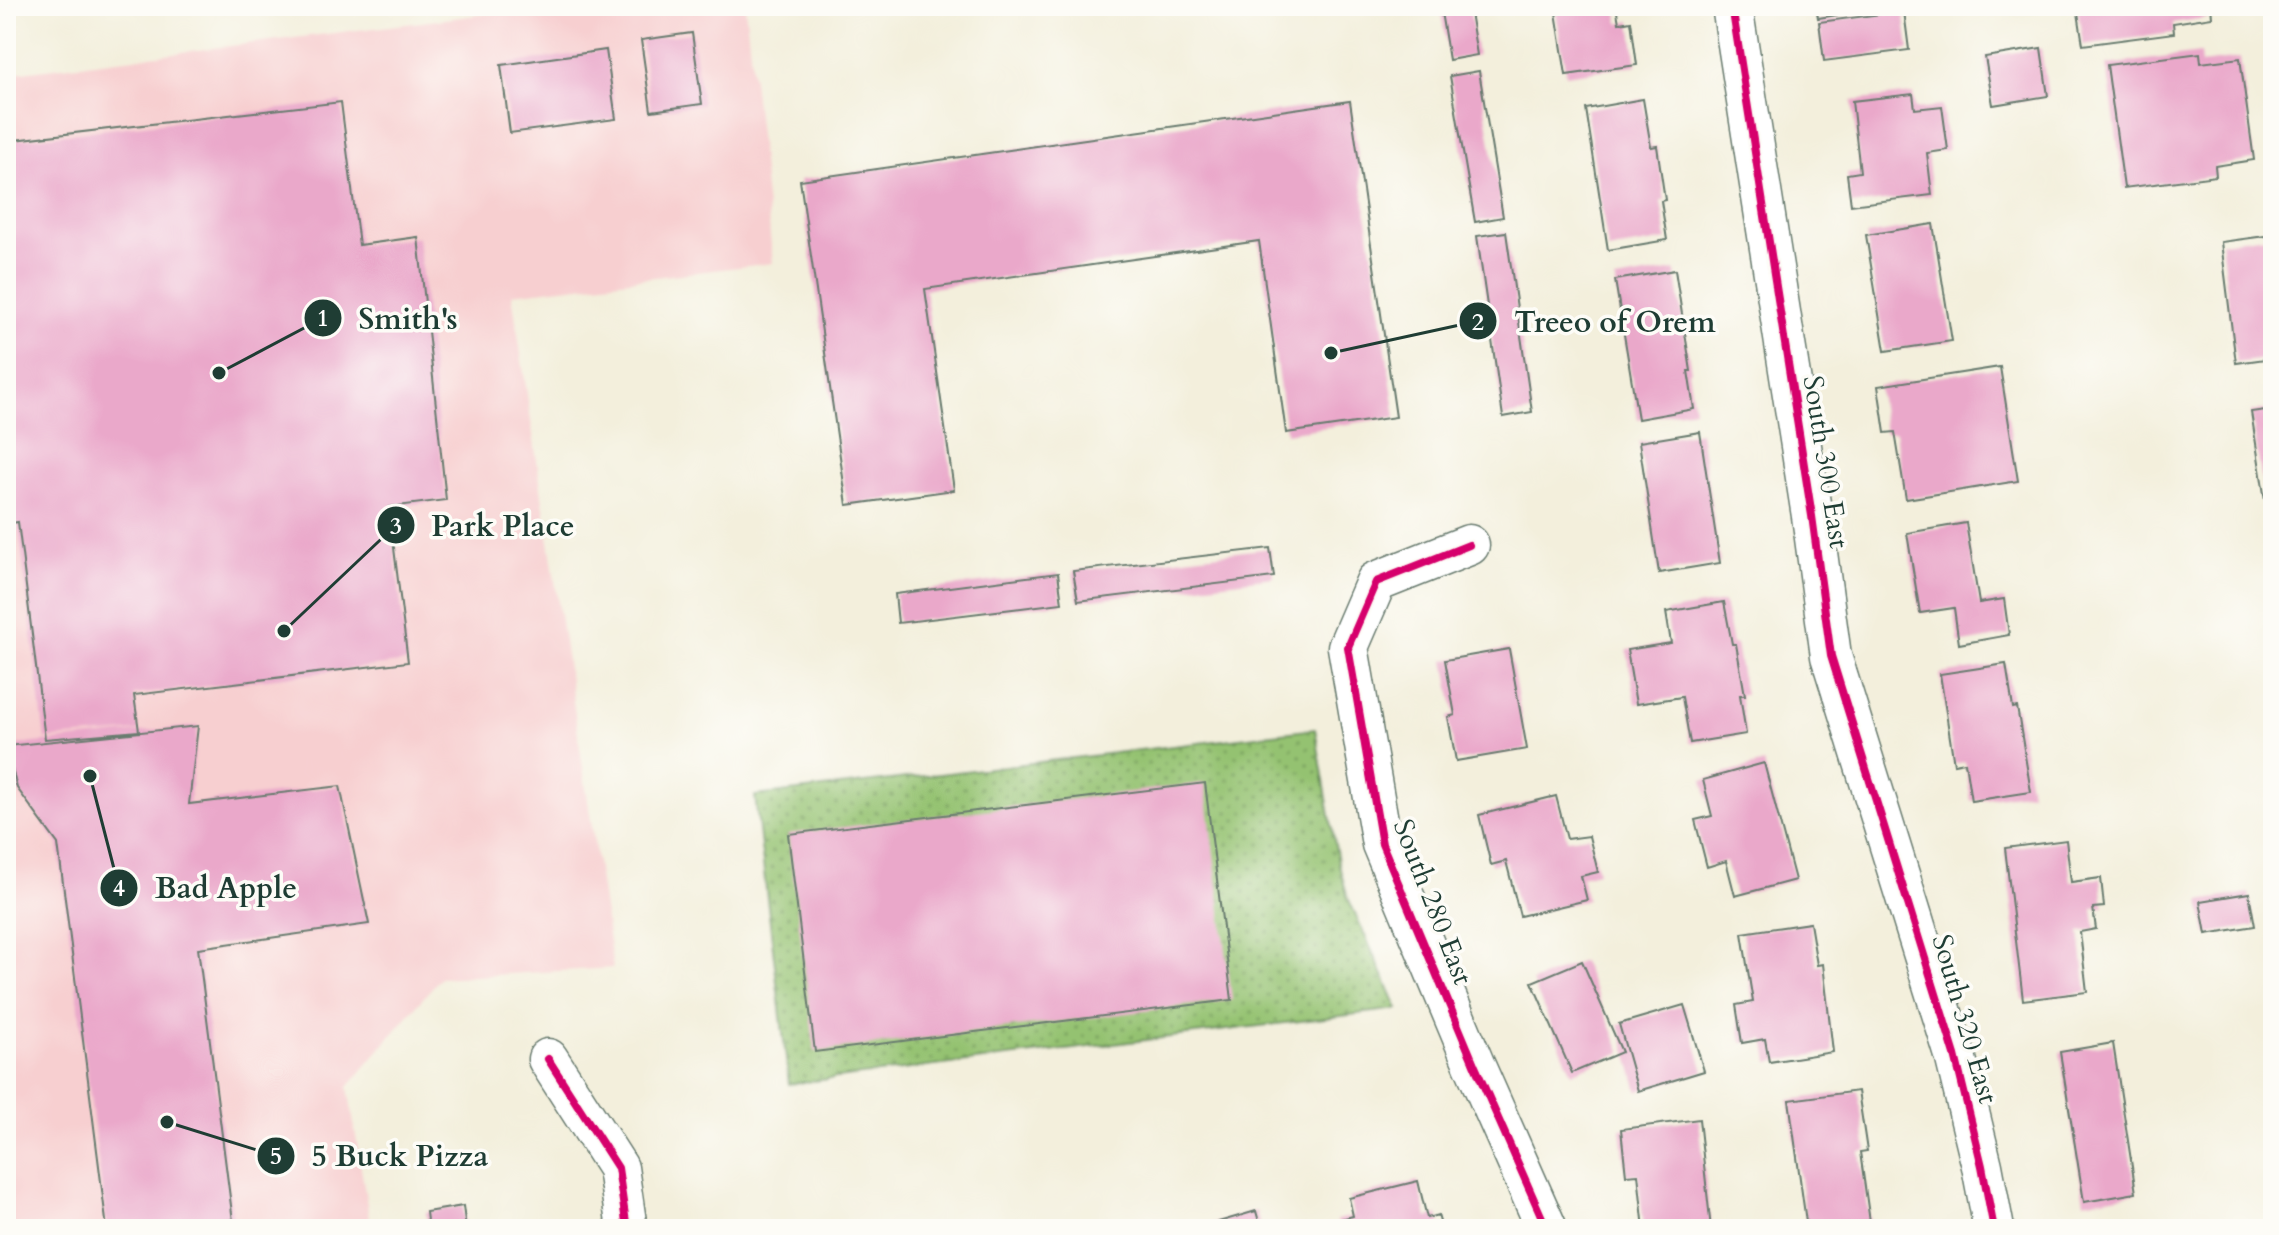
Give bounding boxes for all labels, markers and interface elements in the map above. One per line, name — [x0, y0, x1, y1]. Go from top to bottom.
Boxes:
callout: Smith's — [303, 291, 474, 345]
callout: Treeo of Orem — [1458, 294, 1731, 348]
text: Smith's — [358, 299, 458, 340]
text: 1 — [317, 302, 329, 335]
text: Treeo of Orem — [1514, 302, 1716, 343]
text: 2 — [1472, 306, 1484, 339]
street label: South 300 East — [1794, 373, 1858, 551]
callout: Park Place — [376, 498, 591, 552]
text: Park Place — [431, 506, 575, 547]
text: 3 — [390, 510, 402, 543]
street label: South 280 East — [1384, 814, 1482, 990]
callout: Bad Apple — [99, 861, 313, 915]
text: Bad Apple — [155, 868, 297, 909]
text: 4 — [113, 872, 125, 905]
street label: South 320 East — [1923, 930, 2007, 1108]
callout: 5 Buck Pizza — [256, 1129, 504, 1183]
text: 5 Buck Pizza — [312, 1136, 488, 1177]
text: 5 — [270, 1140, 282, 1173]

